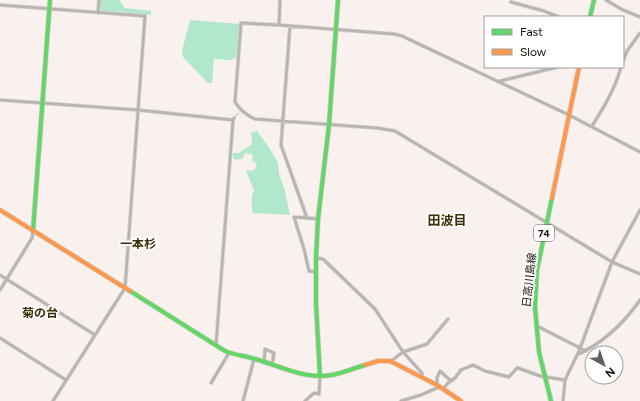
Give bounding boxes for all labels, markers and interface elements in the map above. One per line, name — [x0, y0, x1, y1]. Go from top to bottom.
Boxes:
legend — [484, 16, 624, 68]
text: Fast — [520, 25, 543, 39]
text: Slow — [520, 45, 547, 59]
district label: 田波目 — [427, 213, 467, 228]
road number: 74 — [534, 225, 554, 241]
district label: 一本杉 — [120, 237, 156, 251]
street label: 日高川島線 — [520, 252, 539, 308]
district label: 菊の台 — [22, 306, 58, 320]
north arrow — [584, 345, 624, 385]
text: N — [603, 365, 618, 380]

